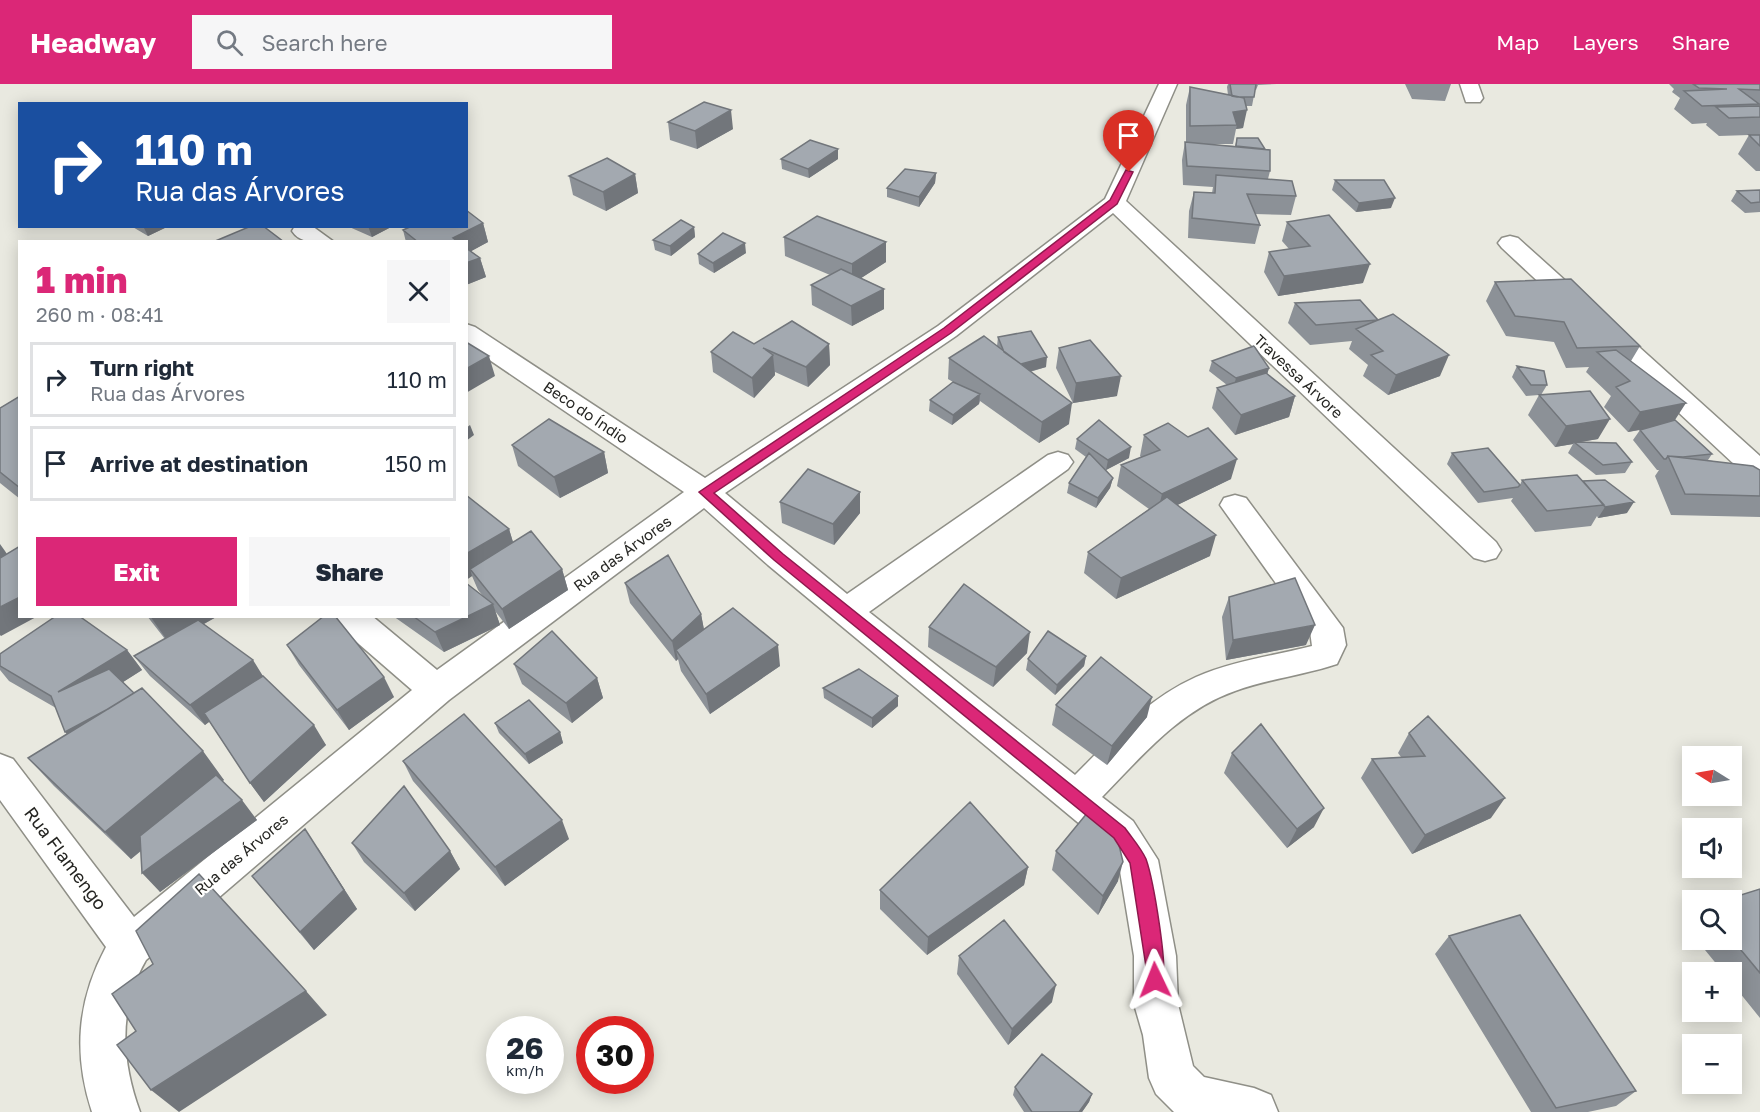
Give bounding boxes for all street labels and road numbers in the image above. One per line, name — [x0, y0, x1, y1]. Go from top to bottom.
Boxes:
street label: Travessa Árvore — [1251, 330, 1347, 422]
street label: Beco do Índio — [540, 377, 632, 447]
street label: Rua das Árvores — [570, 511, 674, 594]
street label: Rua Flamengo — [20, 802, 112, 914]
street label: Rua das Árvores — [191, 810, 291, 898]

